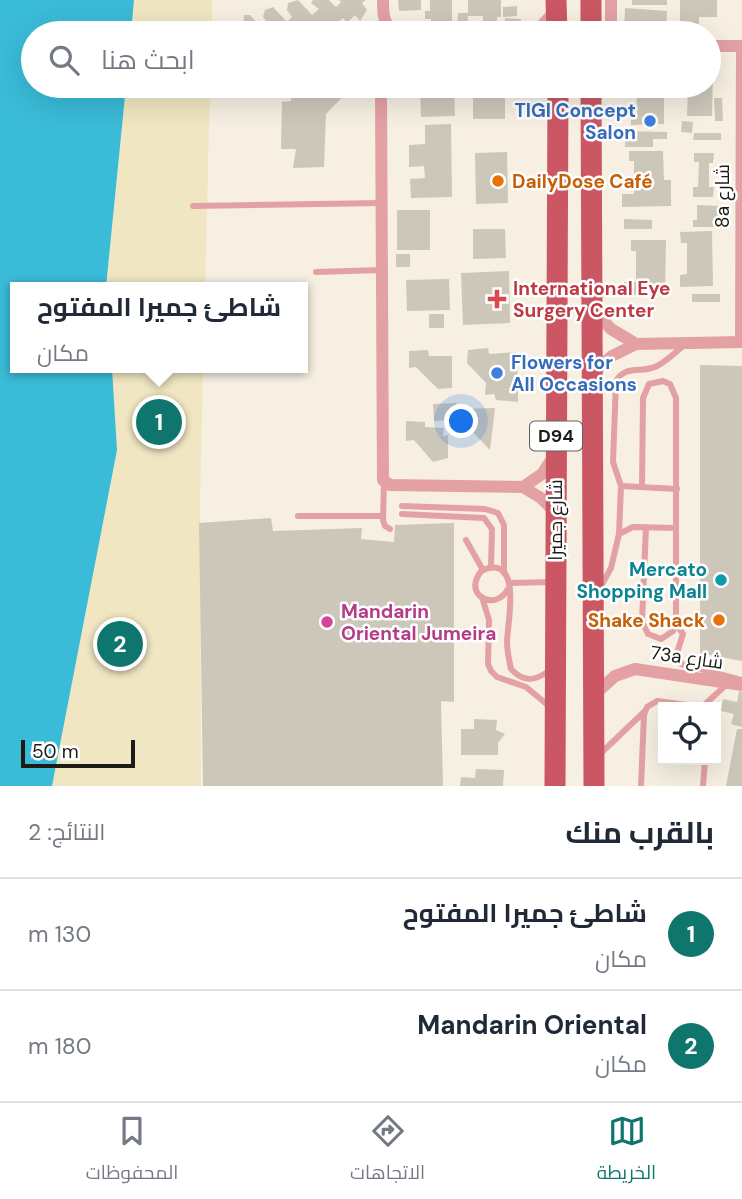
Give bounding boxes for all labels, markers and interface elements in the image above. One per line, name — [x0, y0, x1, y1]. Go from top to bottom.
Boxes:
search box — [21, 21, 721, 98]
icon: search — [45, 41, 83, 79]
text: ابحث هنا — [101, 43, 195, 77]
place label: TIGI Concept Salon — [514, 98, 636, 145]
marker: TIGI Concept Salon — [642, 113, 658, 129]
street label: 8a شارع — [710, 164, 736, 228]
place label: DailyDose Café — [512, 169, 653, 194]
marker: DailyDose Café — [490, 173, 506, 189]
place label: International Eye Surgery Center — [513, 276, 670, 323]
popup — [10, 282, 308, 373]
marker: International Eye Surgery Center — [487, 289, 507, 309]
text: شاطئ جميرا المفتوح — [37, 290, 281, 324]
text: مكان — [37, 338, 89, 368]
place label: Flowers for All Occasions — [511, 350, 637, 397]
marker: Flowers for All Occasions — [489, 365, 505, 381]
pin: 1 — [136, 396, 182, 448]
your location — [444, 404, 478, 438]
road number: D94 — [530, 422, 582, 450]
street label: شارع جميرا — [543, 479, 569, 561]
place label: Mercato Shopping Mall — [576, 557, 707, 604]
marker: Mercato Shopping Mall — [713, 572, 729, 588]
place label: Mandarin Oriental Jumeira — [341, 599, 496, 646]
place label: Shake Shack — [588, 608, 705, 633]
marker: Shake Shack — [711, 612, 727, 628]
marker: Mandarin Oriental Jumeira — [319, 614, 335, 630]
pin: 2 — [97, 618, 143, 670]
street label: 73a شارع — [649, 640, 725, 676]
map controls — [658, 702, 721, 765]
button: locate — [658, 702, 721, 765]
scale bar — [21, 737, 135, 769]
text: 50 m — [32, 739, 79, 764]
text: بالقرب منك — [565, 813, 714, 852]
text: النتائج: 2 — [28, 817, 105, 847]
text: شاطئ جميرا المفتوح — [403, 896, 647, 930]
text: 130 m — [28, 919, 91, 949]
text: 1 — [687, 919, 695, 949]
text: مكان — [595, 944, 647, 974]
text: Mandarin Oriental — [417, 1008, 647, 1042]
text: 180 m — [28, 1031, 92, 1061]
text: 2 — [684, 1031, 698, 1061]
text: مكان — [595, 1049, 647, 1079]
tab: المحفوظات — [86, 1112, 178, 1190]
tab: الاتجاهات — [350, 1112, 425, 1190]
tab: الخريطة — [597, 1112, 656, 1190]

